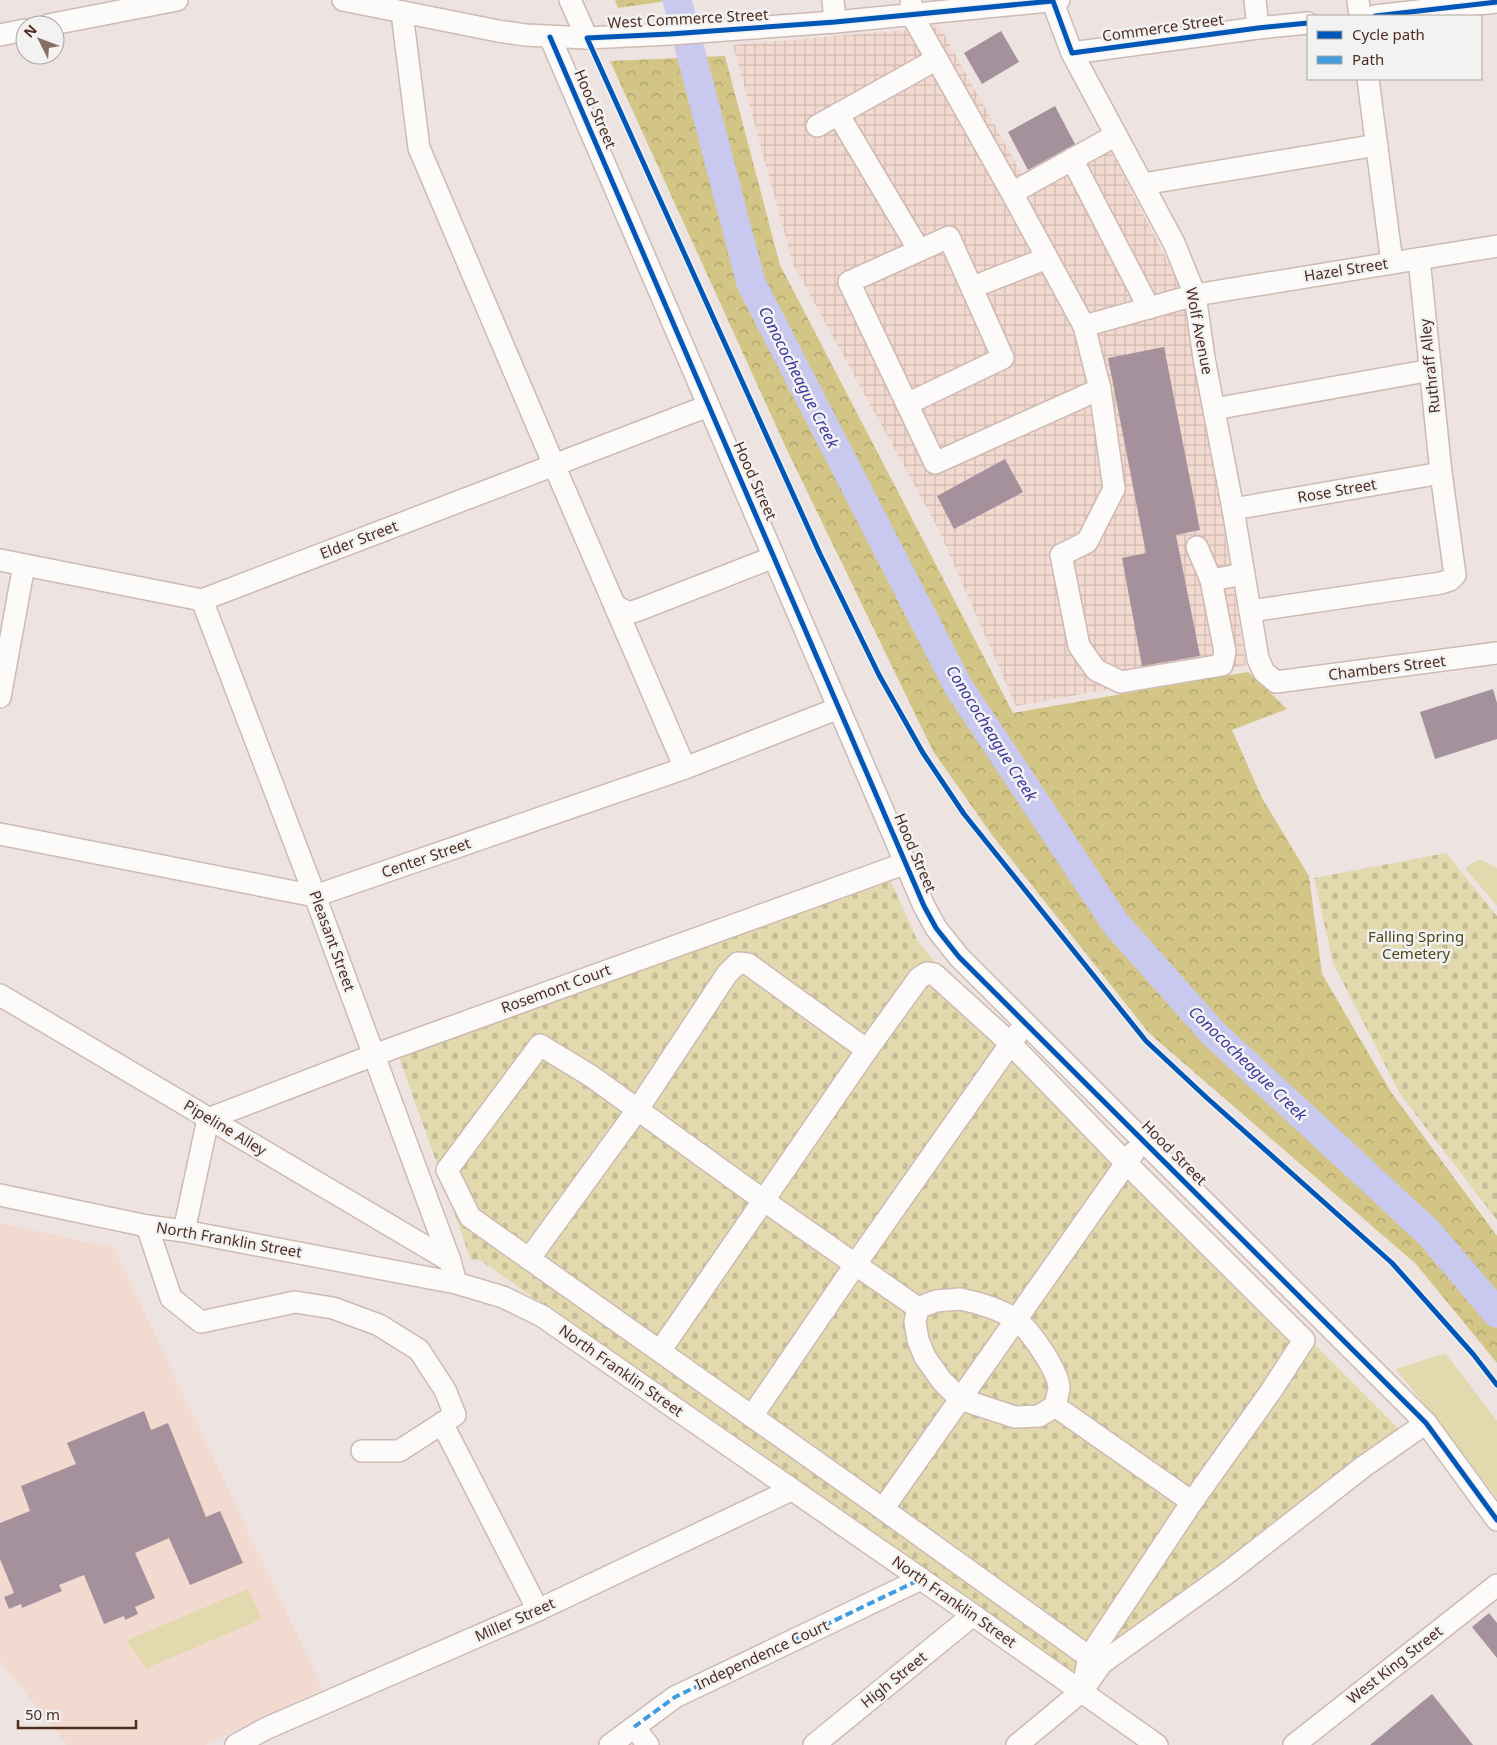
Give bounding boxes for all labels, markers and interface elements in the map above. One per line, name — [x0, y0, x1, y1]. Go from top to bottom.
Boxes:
street label: West Commerce Street — [607, 4, 769, 32]
street label: Commerce Street — [1101, 9, 1225, 45]
north arrow — [15, 15, 65, 65]
legend — [1307, 15, 1482, 80]
text: N — [19, 20, 41, 42]
text: Cycle path — [1352, 24, 1425, 44]
text: Path — [1352, 49, 1384, 69]
street label: Hood Street — [570, 66, 622, 152]
street label: Hazel Street — [1302, 252, 1390, 286]
street label: Wolf Avenue — [1182, 286, 1218, 376]
water label: Conococheague Creek — [754, 302, 845, 453]
street label: Ruthraff Alley — [1414, 317, 1444, 414]
street label: Hood Street — [730, 438, 782, 524]
street label: Rose Street — [1296, 473, 1378, 507]
street label: Elder Street — [317, 515, 401, 563]
street label: Chambers Street — [1327, 650, 1447, 684]
water label: Conococheague Creek — [941, 661, 1043, 806]
street label: Hood Street — [890, 810, 942, 896]
street label: Center Street — [378, 832, 473, 882]
street label: Pleasant Street — [305, 887, 361, 994]
park label: Falling Spring Cemetery — [1368, 926, 1464, 963]
street label: Rosemont Court — [498, 959, 614, 1017]
water label: Conococheague Creek — [1184, 1001, 1313, 1126]
street label: Pipeline Alley — [180, 1095, 271, 1160]
street label: Hood Street — [1138, 1115, 1212, 1190]
street label: North Franklin Street — [155, 1216, 304, 1262]
street label: North Franklin Street — [555, 1320, 688, 1421]
street label: North Franklin Street — [888, 1551, 1021, 1652]
street label: Miller Street — [471, 1592, 558, 1646]
street label: Independence Court — [692, 1614, 832, 1694]
street label: West King Street — [1343, 1620, 1447, 1708]
street label: High Street — [856, 1646, 931, 1712]
scale bar — [18, 1698, 135, 1730]
text: 50 m — [25, 1704, 60, 1724]

